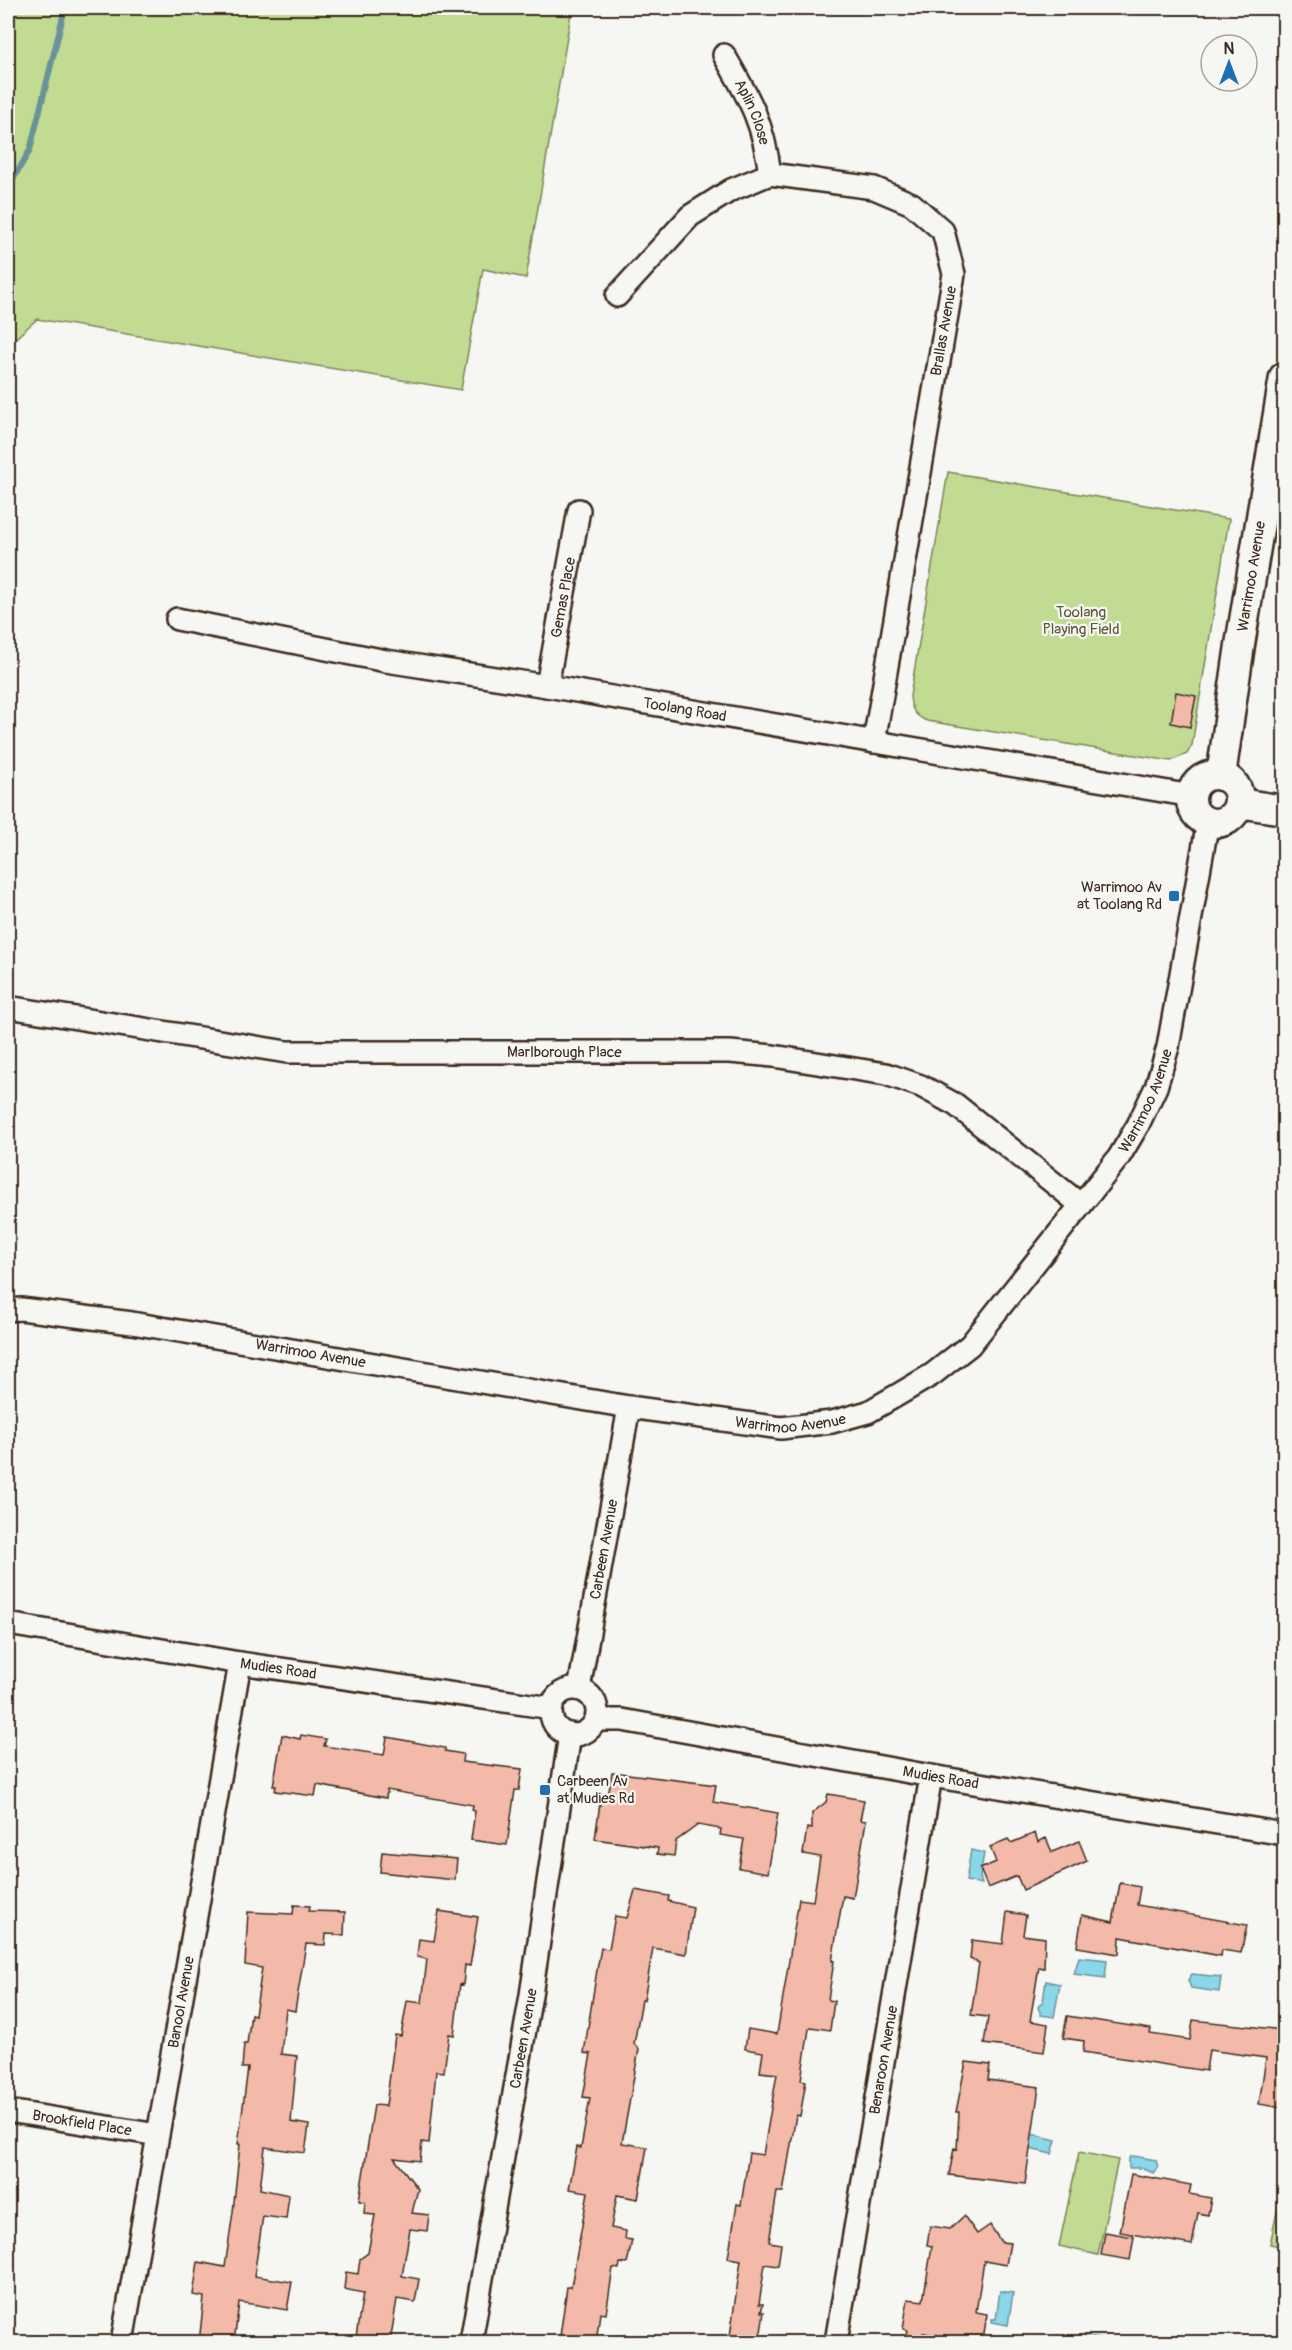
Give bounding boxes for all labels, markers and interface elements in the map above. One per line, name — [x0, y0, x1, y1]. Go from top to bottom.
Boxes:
north arrow — [1199, 33, 1259, 93]
text: N — [1224, 39, 1235, 59]
street label: Aplin Close — [730, 76, 774, 147]
street label: Brallas Avenue — [927, 284, 961, 377]
street label: Warrimoo Avenue — [1233, 519, 1270, 633]
street label: Gemas Place — [546, 555, 580, 639]
park label: Toolang Playing Field — [1042, 603, 1120, 639]
street label: Toolang Road — [642, 693, 728, 726]
place label: Warrimoo Av at Toolang Rd — [1077, 878, 1162, 914]
marker: Warrimoo Av at Toolang Rd — [1167, 889, 1181, 903]
street label: Marlborough Place — [507, 1043, 622, 1062]
street label: Warrimoo Avenue — [1114, 1046, 1177, 1156]
street label: Warrimoo Avenue — [254, 1335, 368, 1372]
street label: Warrimoo Avenue — [734, 1409, 849, 1437]
street label: Carbeen Avenue — [586, 1497, 622, 1601]
street label: Mudies Road — [239, 1654, 318, 1683]
street label: Mudies Road — [901, 1762, 980, 1793]
place label: Carbeen Av at Mudies Rd — [557, 1772, 635, 1808]
marker: Carbeen Av at Mudies Rd — [538, 1783, 552, 1797]
street label: Banool Avenue — [164, 1954, 198, 2050]
street label: Carbeen Avenue — [505, 1987, 541, 2090]
street label: Benaroon Avenue — [865, 2004, 902, 2116]
street label: Brookfield Place — [31, 2106, 134, 2140]

